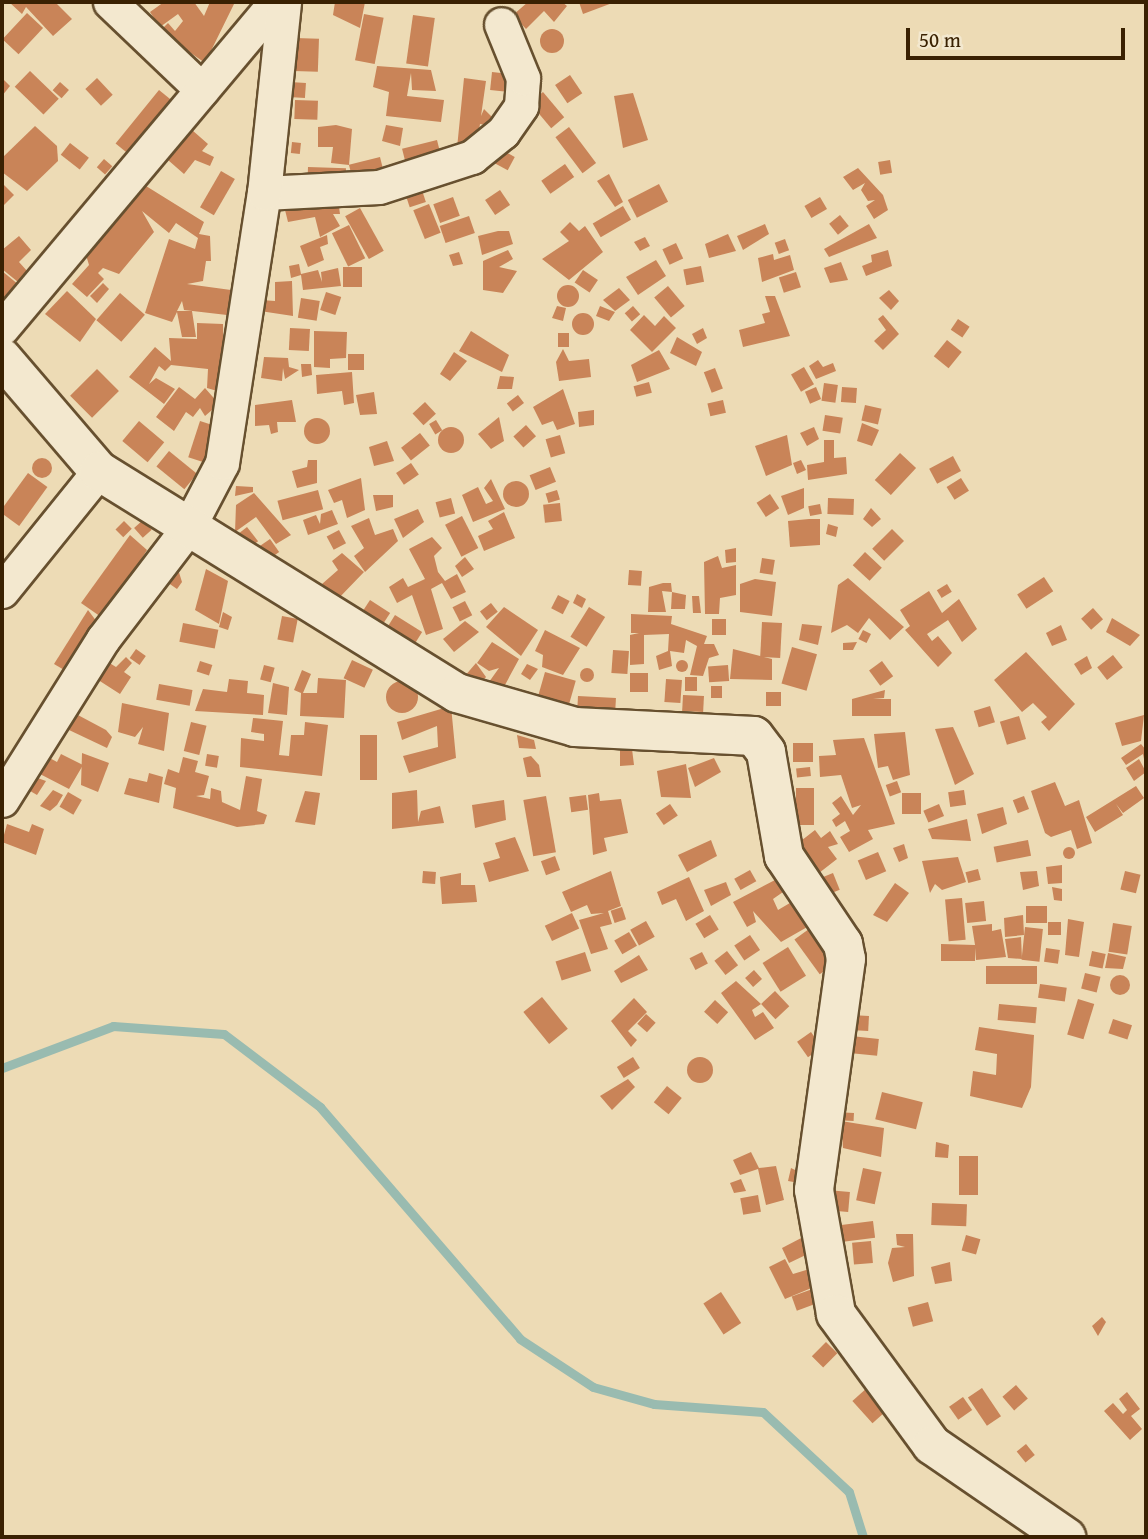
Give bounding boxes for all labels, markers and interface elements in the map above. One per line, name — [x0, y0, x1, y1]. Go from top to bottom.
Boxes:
scale bar — [910, 14, 1129, 58]
text: 50 m — [919, 24, 961, 55]

